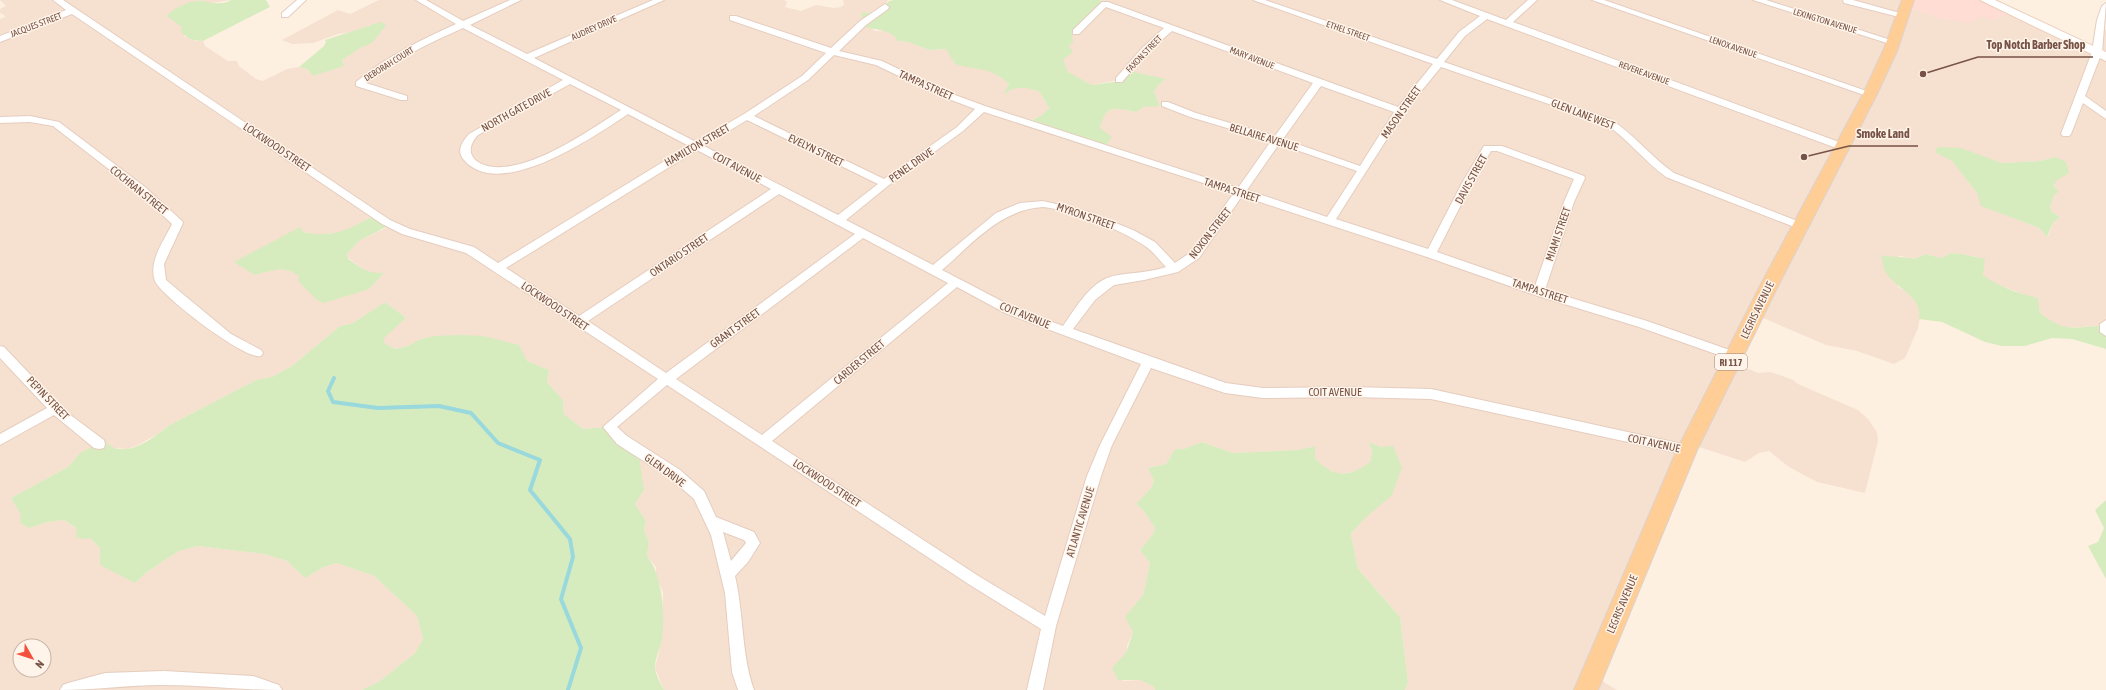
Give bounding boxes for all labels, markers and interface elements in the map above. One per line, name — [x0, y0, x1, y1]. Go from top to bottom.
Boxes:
street label: LEXINGTON AVENUE — [1792, 7, 1858, 36]
street label: JACQUES STREET — [9, 11, 63, 39]
street label: AUDREY DRIVE — [570, 14, 618, 42]
street label: ETHEL STREET — [1325, 19, 1371, 43]
street label: FAXON STREET — [1124, 33, 1164, 75]
callout: Top Notch Barber Shop — [1978, 33, 2093, 57]
street label: LENOX AVENUE — [1708, 34, 1758, 60]
text: Top Notch Barber Shop — [1987, 38, 2086, 52]
street label: DEBORAH COURT — [362, 45, 416, 83]
street label: MARY AVENUE — [1228, 45, 1276, 71]
street label: REVERE AVENUE — [1617, 59, 1671, 87]
street label: TAMPA STREET — [897, 68, 955, 102]
street label: MASON STREET — [1379, 83, 1423, 140]
street label: NORTH GATE DRIVE — [479, 86, 553, 134]
street label: GLEN LANE WEST — [1549, 96, 1617, 132]
street label: LOCKWOOD STREET — [241, 120, 313, 174]
street label: HAMILTON STREET — [662, 121, 732, 169]
street label: BELLAIRE AVENUE — [1228, 121, 1300, 153]
callout: Smoke Land — [1849, 122, 1918, 146]
text: Smoke Land — [1856, 127, 1910, 141]
street label: EVELYN STREET — [786, 131, 846, 169]
street label: PENEL DRIVE — [886, 145, 936, 185]
street label: COIT AVENUE — [711, 149, 764, 185]
street label: DAVIS STREET — [1452, 152, 1490, 206]
street label: COCHRAN STREET — [108, 163, 170, 217]
street label: TAMPA STREET — [1202, 175, 1262, 205]
street label: MYRON STREET — [1055, 200, 1117, 232]
street label: NOXON STREET — [1186, 205, 1234, 261]
street label: MIAMI STREET — [1543, 205, 1573, 263]
street label: ONTARIO STREET — [647, 231, 711, 279]
street label: TAMPA STREET — [1510, 276, 1570, 306]
street label: LOCKWOOD STREET — [519, 279, 591, 333]
street label: LEGRIS AVENUE — [1738, 279, 1776, 341]
street label: COIT AVENUE — [998, 299, 1052, 331]
street label: GRANT STREET — [708, 306, 762, 350]
street label: CARDER STREET — [831, 337, 887, 387]
road number: RI 117 — [1715, 354, 1747, 370]
street label: PEPIN STREET — [24, 374, 72, 422]
street label: COIT AVENUE — [1308, 386, 1362, 398]
street label: COIT AVENUE — [1627, 432, 1682, 454]
street label: GLEN DRIVE — [642, 451, 688, 489]
street label: LOCKWOOD STREET — [791, 457, 863, 509]
street label: ATLANTIC AVENUE — [1064, 485, 1096, 559]
street label: LEGRIS AVENUE — [1604, 573, 1640, 635]
north arrow — [12, 638, 52, 678]
text: N — [33, 658, 46, 671]

